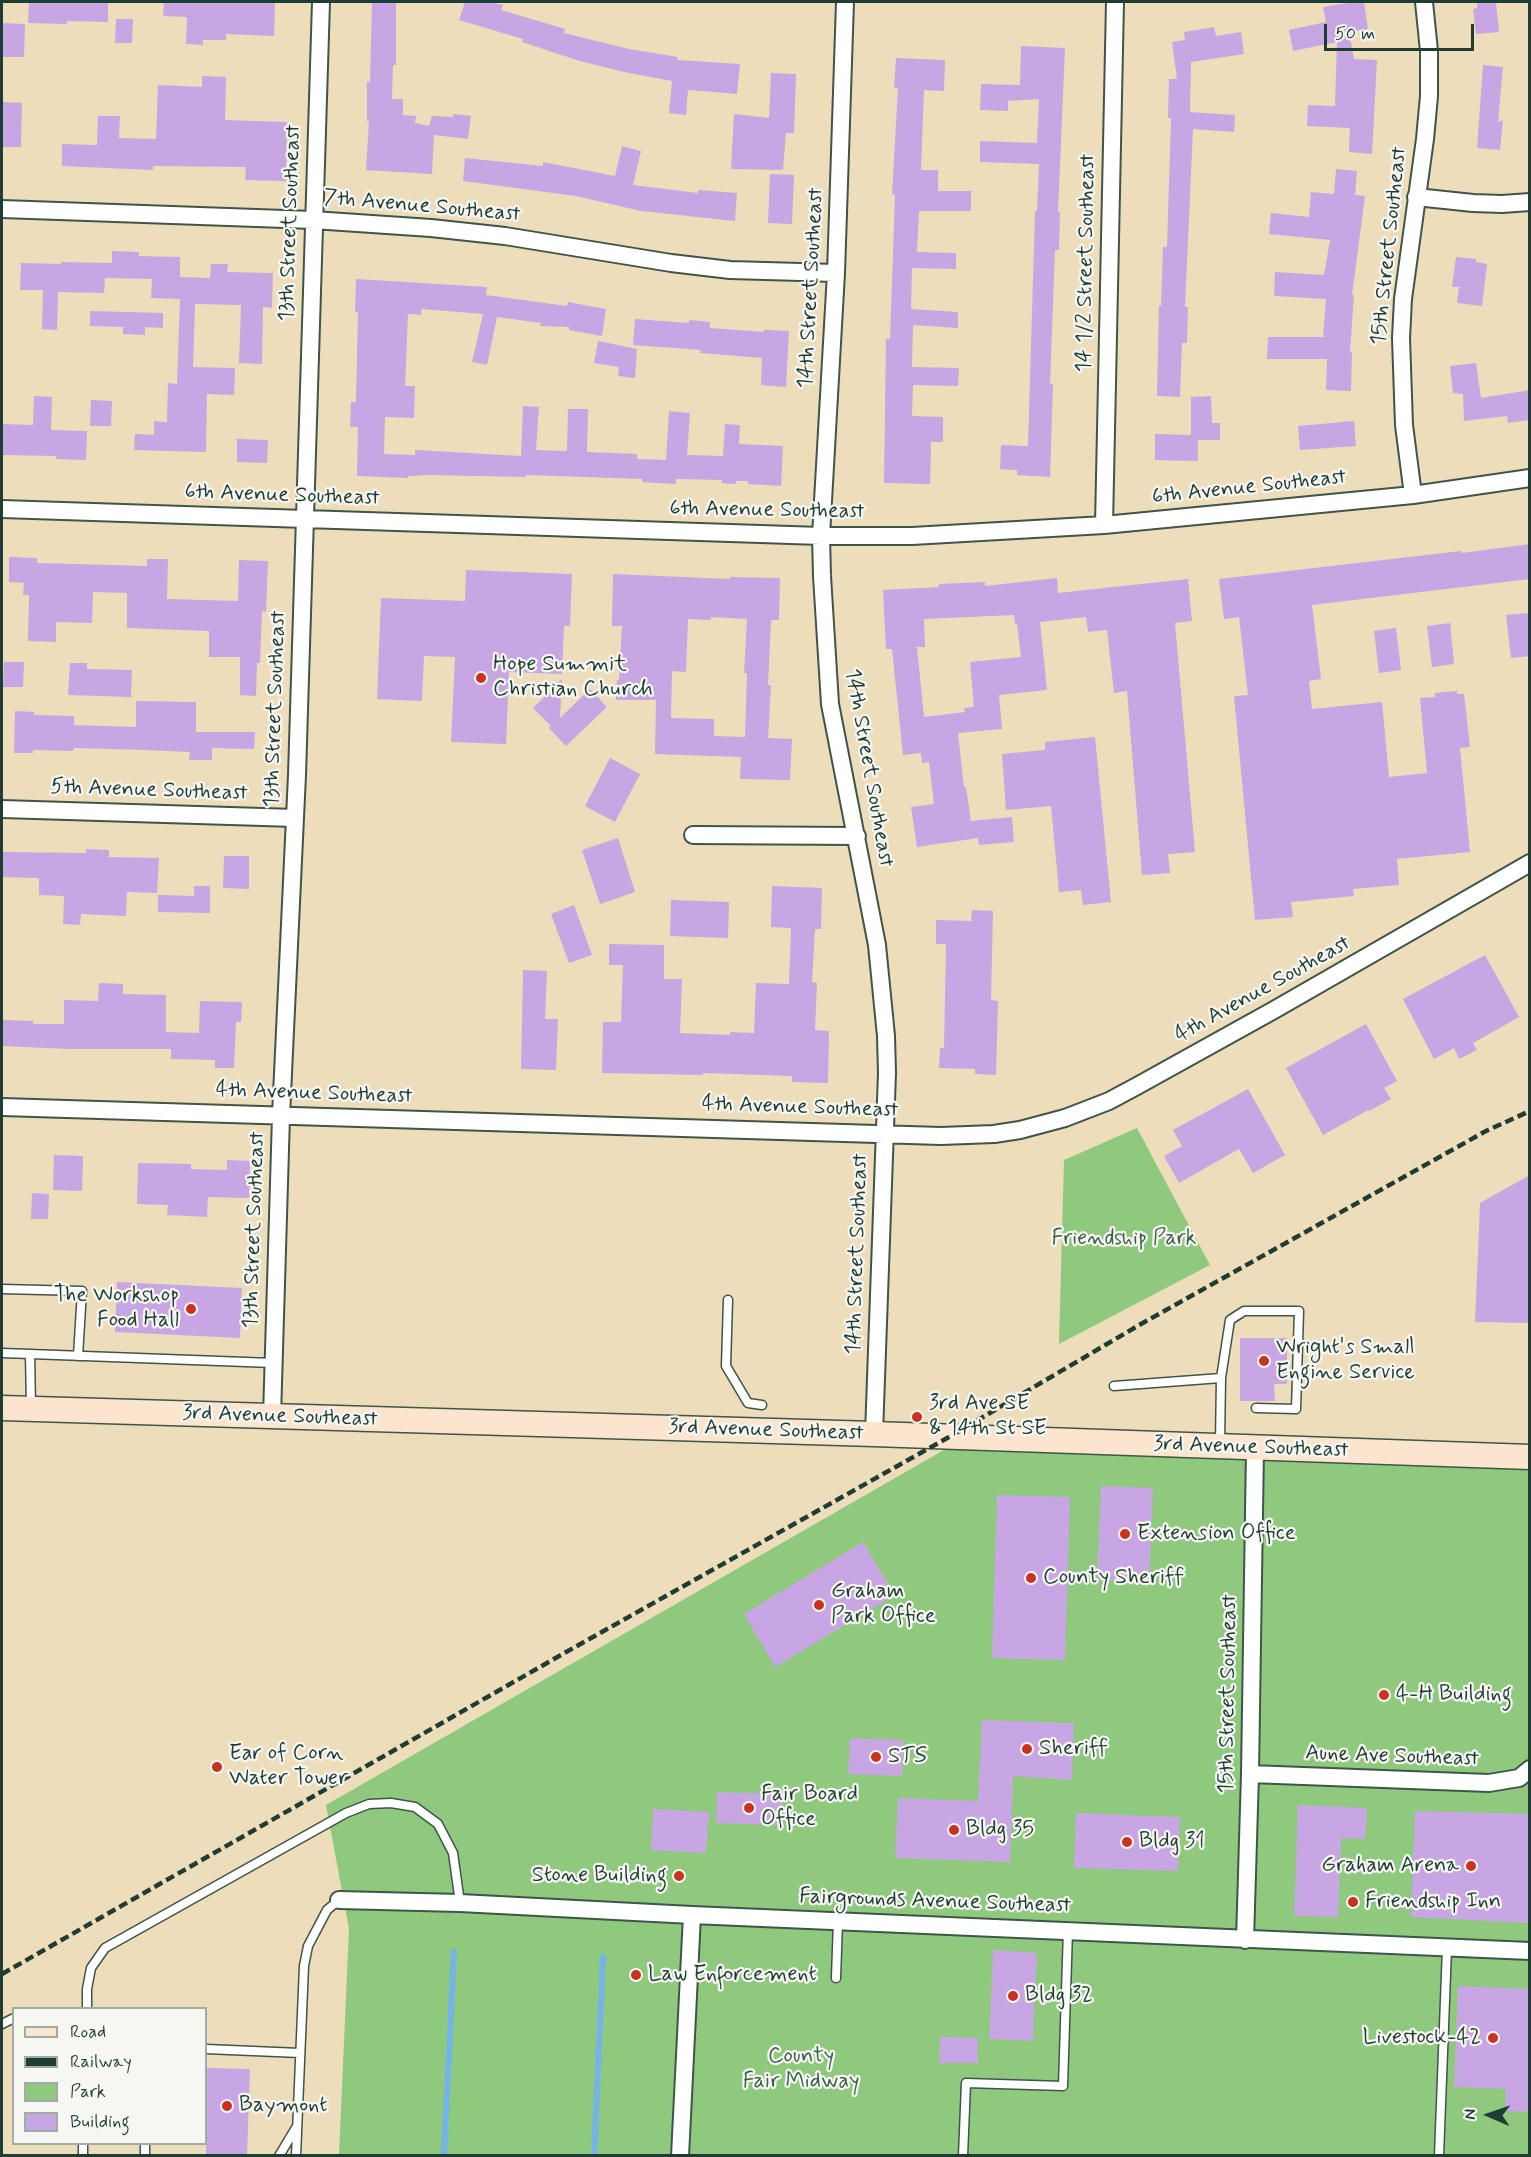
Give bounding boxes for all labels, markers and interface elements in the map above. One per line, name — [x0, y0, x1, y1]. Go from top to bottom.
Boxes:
scale bar — [1327, 12, 1477, 50]
text: 50 m — [1335, 22, 1375, 46]
street label: 13th Street Southeast — [274, 124, 308, 322]
street label: 15th Street Southeast — [1366, 145, 1414, 347]
street label: 14 1/2 Street Southeast — [1072, 153, 1102, 373]
street label: 7th Avenue Southeast — [323, 185, 521, 229]
street label: 14th Street Southeast — [794, 187, 830, 389]
street label: 6th Avenue Southeast — [1151, 465, 1347, 511]
street label: 6th Avenue Southeast — [184, 479, 380, 513]
street label: 6th Avenue Southeast — [669, 496, 865, 526]
street label: 13th Street Southeast — [259, 610, 293, 808]
place label: Hope Summit Christian Church — [493, 652, 653, 704]
street label: 14th Street Southeast — [838, 667, 898, 869]
marker: Hope Summit Christian Church — [474, 671, 488, 685]
street label: 5th Avenue Southeast — [50, 774, 248, 808]
street label: 4th Avenue Southeast — [1171, 931, 1355, 1049]
street label: 4th Avenue Southeast — [215, 1077, 413, 1111]
street label: 4th Avenue Southeast — [701, 1091, 899, 1125]
street label: 13th Street Southeast — [238, 1131, 272, 1329]
street label: 14th Street Southeast — [841, 1153, 875, 1355]
park label: Friendship Park — [1052, 1226, 1196, 1252]
place label: The Workshop Food Hall — [54, 1283, 179, 1334]
marker: The Workshop Food Hall — [184, 1302, 198, 1316]
place label: Wright's Small Engine Service — [1276, 1335, 1415, 1386]
marker: Wright's Small Engine Service — [1257, 1354, 1271, 1368]
place label: 3rd Ave SE & 14th St SE — [929, 1391, 1047, 1442]
street label: 3rd Avenue Southeast — [182, 1400, 378, 1434]
marker: 3rd Ave SE & 14th St SE — [910, 1410, 924, 1424]
street label: 3rd Avenue Southeast — [668, 1414, 864, 1448]
street label: 3rd Avenue Southeast — [1153, 1431, 1349, 1465]
place label: Extension Office — [1137, 1521, 1296, 1547]
marker: Extension Office — [1118, 1527, 1132, 1541]
place label: County Sheriff — [1043, 1565, 1184, 1591]
marker: County Sheriff — [1024, 1571, 1038, 1585]
place label: Graham Park Office — [831, 1579, 936, 1630]
street label: 15th Street Southeast — [1214, 1594, 1244, 1794]
marker: Graham Park Office — [812, 1598, 826, 1612]
place label: 4-H Building — [1396, 1682, 1512, 1708]
marker: 4-H Building — [1377, 1688, 1391, 1702]
place label: Sheriff — [1039, 1736, 1108, 1762]
place label: Ear of Corn Water Tower — [229, 1741, 348, 1792]
street label: Aune Ave Southeast — [1305, 1741, 1479, 1773]
marker: Sheriff — [1020, 1742, 1034, 1756]
place label: STS — [888, 1744, 927, 1770]
marker: STS — [869, 1750, 883, 1764]
marker: Ear of Corn Water Tower — [210, 1760, 224, 1774]
place label: Fair Board Office — [761, 1782, 858, 1834]
marker: Fair Board Office — [742, 1801, 756, 1815]
place label: Bldg 35 — [966, 1817, 1034, 1843]
marker: Bldg 35 — [947, 1823, 961, 1837]
place label: Bldg 31 — [1139, 1829, 1205, 1855]
marker: Bldg 31 — [1120, 1835, 1134, 1849]
place label: Graham Arena — [1321, 1853, 1459, 1879]
marker: Graham Arena — [1464, 1859, 1478, 1873]
place label: Stone Building — [532, 1863, 667, 1889]
marker: Stone Building — [672, 1869, 686, 1883]
street label: Fairgrounds Avenue Southeast — [799, 1884, 1071, 1920]
place label: Friendship Inn — [1365, 1889, 1501, 1915]
marker: Friendship Inn — [1346, 1895, 1360, 1909]
place label: Law Enforcement — [648, 1962, 817, 1988]
marker: Law Enforcement — [629, 1968, 643, 1982]
place label: Bldg 32 — [1025, 1983, 1093, 2009]
marker: Bldg 32 — [1006, 1989, 1020, 2003]
legend — [12, 2007, 207, 2145]
text: Road — [70, 2020, 106, 2044]
place label: Livestock-42 — [1363, 2025, 1481, 2051]
marker: Livestock-42 — [1486, 2031, 1500, 2045]
park label: County Fair Midway — [743, 2044, 859, 2096]
text: Railway — [70, 2050, 132, 2074]
text: Park — [70, 2080, 106, 2104]
north arrow — [1459, 2085, 1519, 2145]
place label: Baymont — [239, 2093, 328, 2119]
marker: Baymont — [220, 2099, 234, 2113]
text: N — [1460, 2109, 1481, 2120]
text: Building — [70, 2110, 130, 2134]

